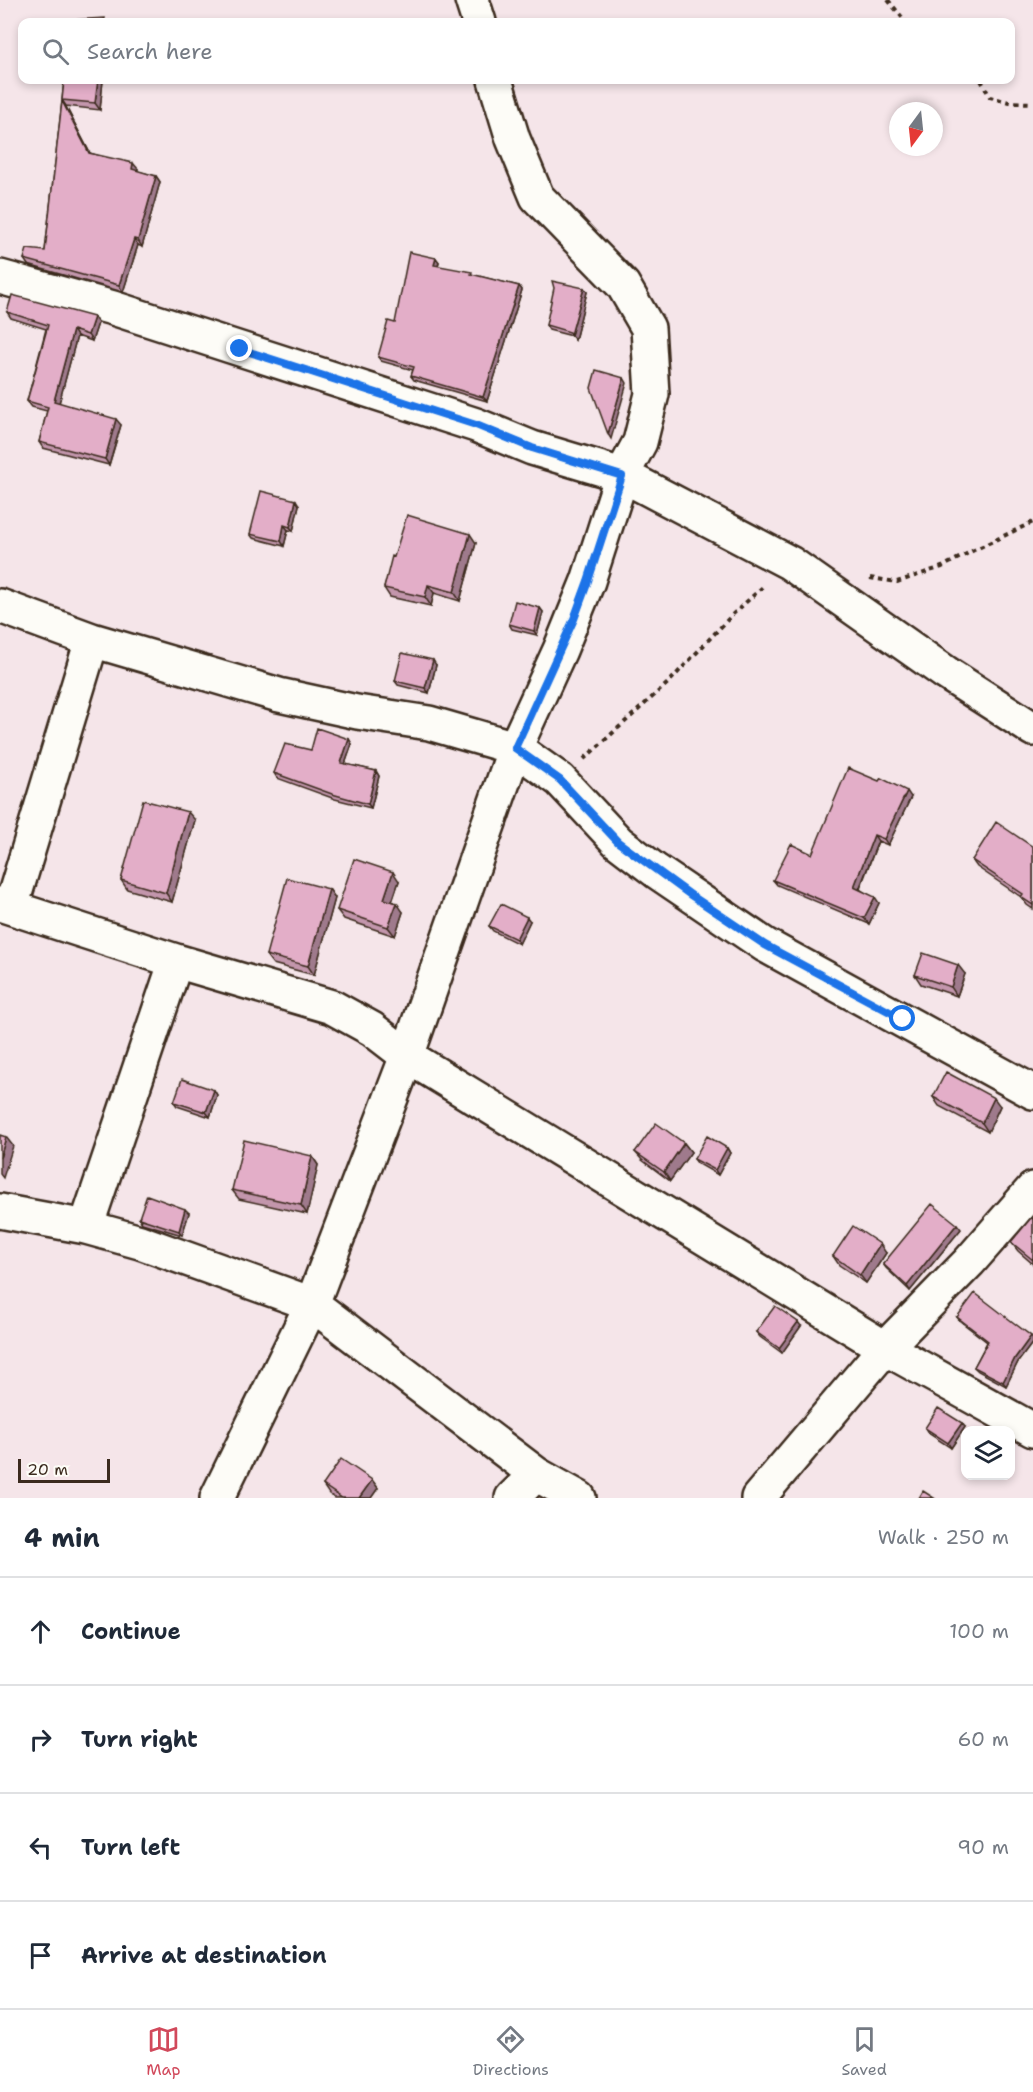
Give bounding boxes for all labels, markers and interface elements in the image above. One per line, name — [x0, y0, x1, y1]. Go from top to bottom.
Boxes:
search box — [18, 18, 1015, 84]
icon: search — [39, 35, 72, 68]
text: Search here — [87, 37, 213, 66]
north arrow — [889, 102, 943, 156]
route end — [226, 335, 252, 361]
route start — [889, 1005, 915, 1031]
map controls — [961, 1426, 1015, 1480]
button: layers — [961, 1426, 1015, 1480]
scale bar — [18, 1456, 110, 1484]
text: 20 m — [27, 1459, 68, 1480]
text: 4 min — [24, 1520, 100, 1555]
text: Walk · 250 m — [878, 1524, 1009, 1550]
icon: ahead — [24, 1615, 57, 1648]
text: Continue — [81, 1617, 181, 1646]
text: 100 m — [949, 1618, 1009, 1644]
icon: right — [24, 1723, 57, 1756]
text: Turn right — [81, 1725, 198, 1754]
text: 60 m — [957, 1726, 1009, 1752]
icon: left — [24, 1831, 57, 1864]
text: Turn left — [81, 1833, 180, 1862]
text: 90 m — [957, 1834, 1009, 1860]
icon: arrive — [24, 1939, 57, 1972]
text: Arrive at destination — [81, 1941, 327, 1970]
tab: Map — [146, 2023, 180, 2080]
tab: Directions — [473, 2023, 549, 2080]
tab: Saved — [841, 2023, 887, 2080]

